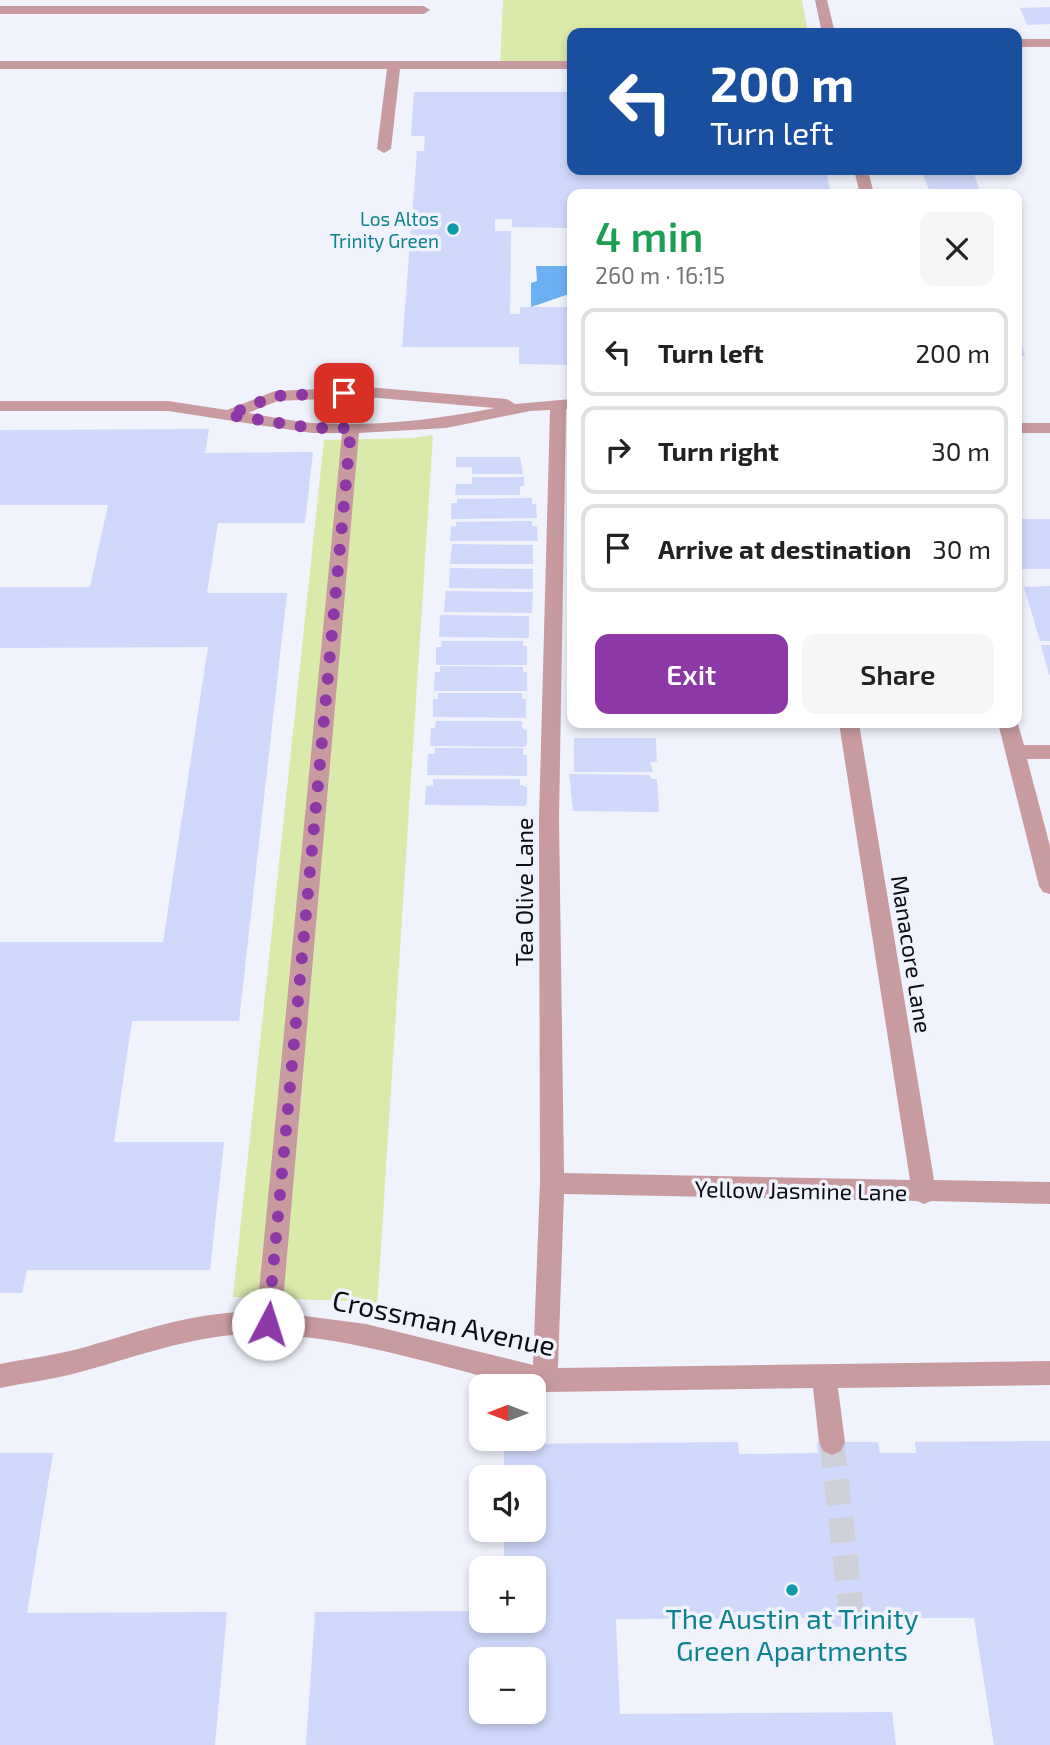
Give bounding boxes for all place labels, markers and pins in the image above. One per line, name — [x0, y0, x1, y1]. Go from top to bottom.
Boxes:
place label: Los Altos Trinity Green — [330, 207, 439, 252]
marker: Los Altos Trinity Green — [445, 221, 461, 237]
pin — [314, 363, 374, 423]
marker: The Austin at Trinity Green Apartments — [784, 1582, 800, 1598]
place label: The Austin at Trinity Green Apartments — [665, 1601, 919, 1667]

